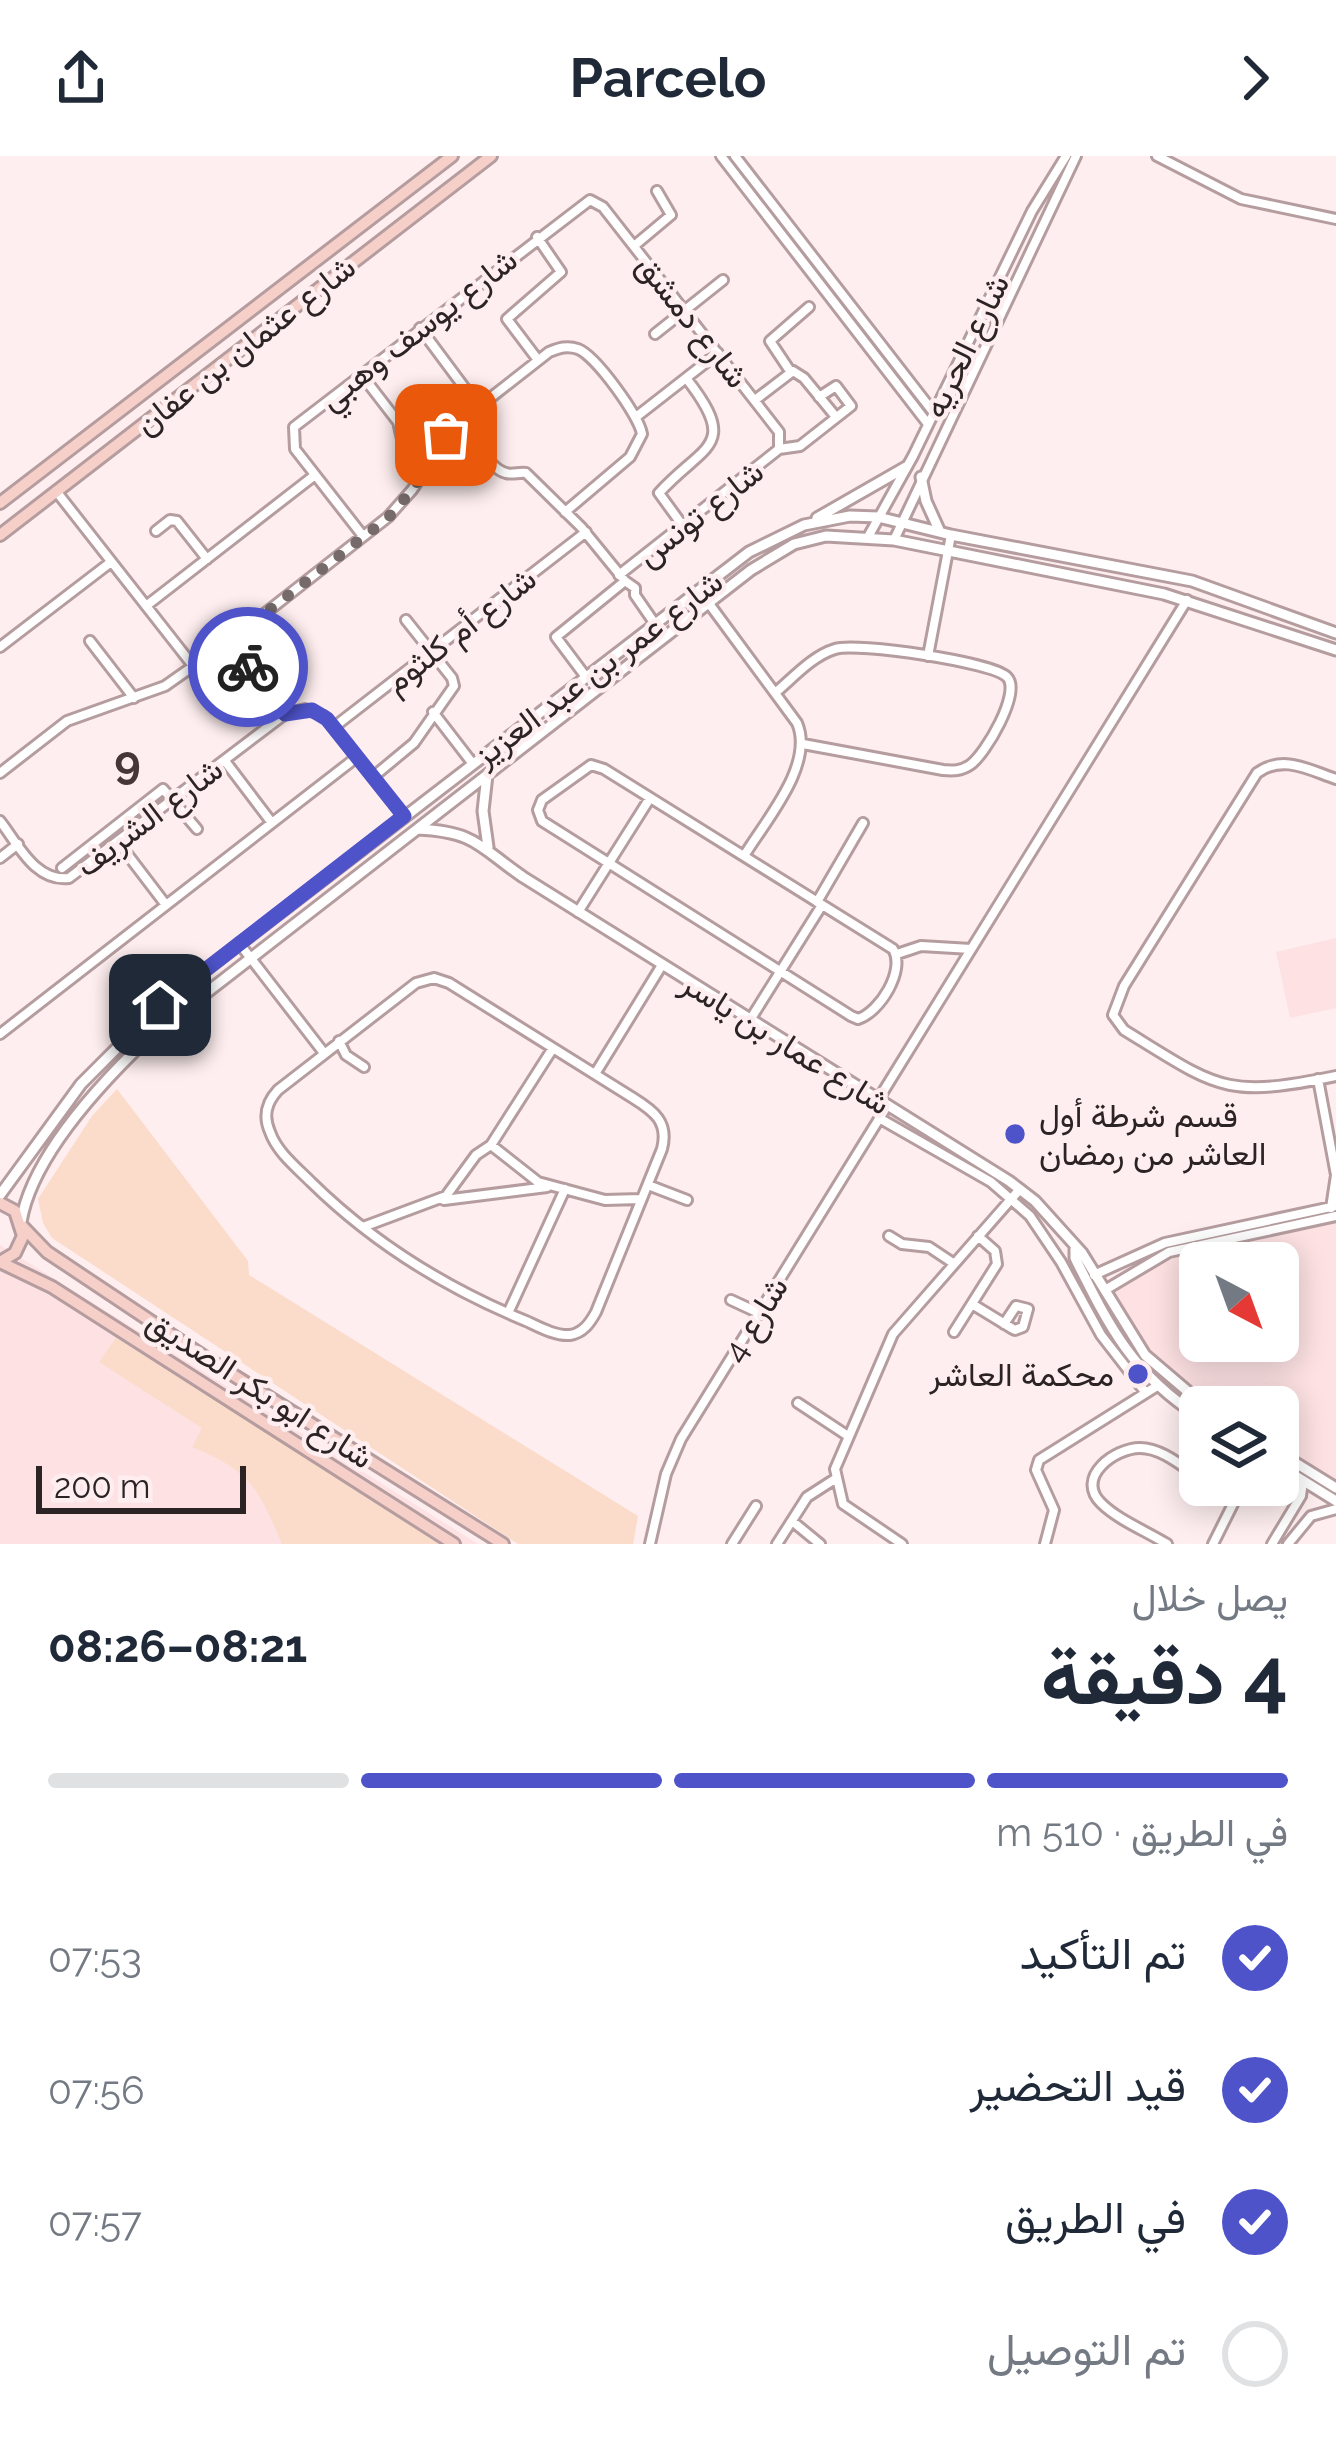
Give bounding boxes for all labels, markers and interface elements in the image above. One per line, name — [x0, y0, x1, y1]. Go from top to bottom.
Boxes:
icon: share — [48, 45, 114, 111]
icon: forward — [1222, 45, 1288, 111]
text: Parcelo — [569, 46, 767, 110]
street label: شارع يوسف وهبي — [311, 240, 529, 424]
street label: شارع دمشق — [626, 246, 757, 397]
street label: شارع عثمان بن عفان — [127, 247, 365, 445]
street label: شارع الحريه — [915, 268, 1020, 425]
pin — [395, 384, 497, 486]
icon: bag — [413, 402, 479, 468]
street label: شارع تونس — [629, 452, 773, 577]
street label: شارع أم كلثوم — [376, 559, 545, 704]
street label: شارع عمر بن عبد العزيز — [465, 562, 732, 777]
courier — [188, 607, 308, 727]
icon: bike — [215, 634, 281, 700]
district label: 9 — [114, 736, 144, 789]
street label: شارع الشريف — [68, 749, 232, 887]
pin — [109, 954, 211, 1056]
street label: شارع عمار بن ياسر — [672, 963, 898, 1125]
icon: home — [127, 972, 193, 1038]
place label: قسم شرطة أول العاشر من رمضان — [1039, 1096, 1266, 1174]
marker: قسم شرطة أول العاشر من رمضان — [1002, 1121, 1028, 1147]
north arrow — [1179, 1242, 1299, 1362]
map controls — [1179, 1242, 1299, 1506]
street label: شارع 4 — [714, 1269, 799, 1370]
street label: شارع ابو بكر الصديق — [138, 1301, 380, 1479]
place label: محكمة العاشر — [928, 1355, 1114, 1395]
marker: محكمة العاشر — [1125, 1361, 1151, 1387]
button: layers — [1179, 1386, 1299, 1506]
scale bar — [36, 1460, 246, 1513]
text: 200 m — [54, 1467, 150, 1506]
text: يصل خلال — [1132, 1574, 1288, 1620]
text: 08:21–08:26 — [48, 1620, 307, 1673]
text: 4 دقيقة — [1041, 1631, 1288, 1722]
text: في الطريق · 510 m — [996, 1809, 1288, 1855]
icon: check — [1222, 1925, 1288, 1991]
text: تم التأكيد — [1020, 1927, 1186, 1980]
text: 07:53 — [48, 1935, 142, 1981]
icon: check — [1222, 2057, 1288, 2123]
text: قيد التحضير — [970, 2059, 1186, 2112]
text: 07:56 — [48, 2067, 145, 2113]
icon: check — [1222, 2189, 1288, 2255]
text: في الطريق — [1005, 2191, 1186, 2244]
text: 07:57 — [48, 2199, 142, 2245]
text: تم التوصيل — [987, 2323, 1186, 2376]

